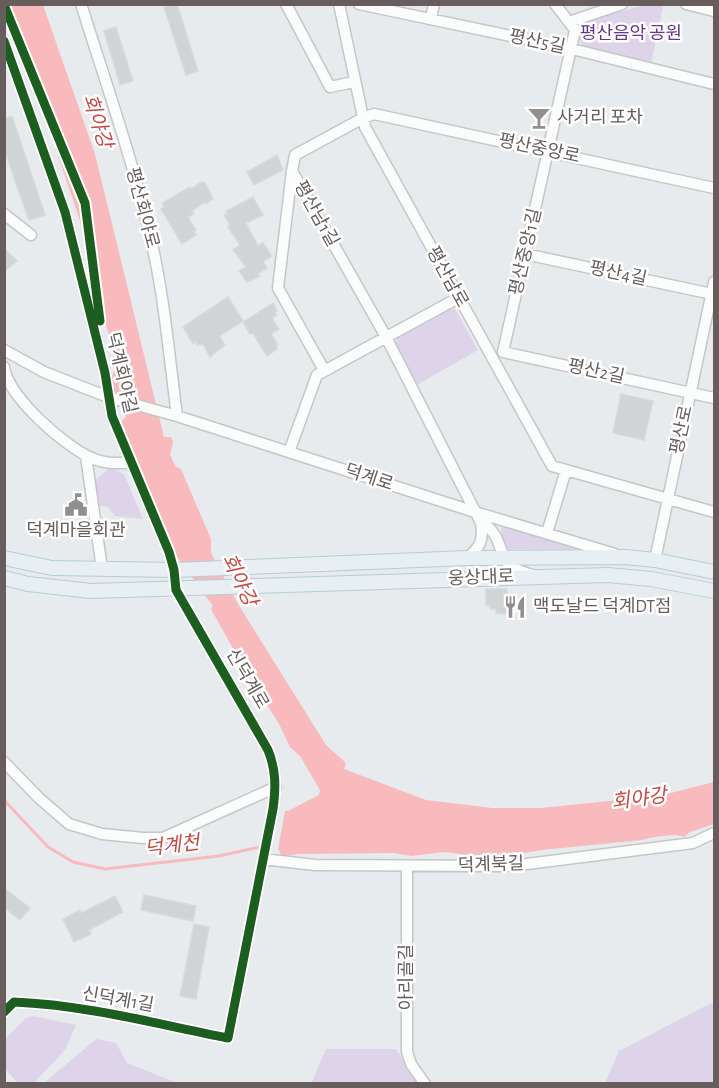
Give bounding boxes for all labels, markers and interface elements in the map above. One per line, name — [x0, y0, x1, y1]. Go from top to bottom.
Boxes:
park label: 평산음악 공원 — [580, 23, 682, 43]
street label: 평산5길 — [507, 26, 567, 57]
water label: 회야강 — [79, 91, 117, 153]
bar icon: 사거리 포차 — [526, 105, 552, 131]
place label: 사거리 포차 — [557, 107, 643, 127]
street label: 평산중앙로 — [497, 130, 582, 166]
street label: 평산회야로 — [123, 165, 163, 250]
street label: 평산남1길 — [291, 177, 342, 250]
street label: 평산중앙1길 — [505, 206, 545, 297]
street label: 평산남로 — [423, 243, 472, 310]
street label: 평산4길 — [588, 258, 649, 289]
street label: 덕계회야길 — [103, 330, 141, 415]
street label: 평산2길 — [566, 356, 626, 387]
street label: 평산로 — [667, 404, 696, 456]
street label: 덕계로 — [343, 460, 396, 494]
public building icon: 덕계마을회관 — [63, 492, 89, 518]
place label: 덕계마을회관 — [26, 520, 126, 540]
water label: 회야강 — [218, 550, 262, 612]
street label: 웅상대로 — [448, 566, 514, 588]
restaurant icon: 맥도날드 덕계DT점 — [502, 594, 528, 620]
place label: 맥도날드 덕계DT점 — [533, 596, 672, 616]
street label: 신덕계로 — [223, 645, 273, 712]
water label: 회야강 — [610, 784, 670, 813]
water label: 덕계천 — [143, 831, 203, 859]
street label: 덕계북길 — [458, 853, 524, 875]
street label: 아리골길 — [396, 944, 416, 1010]
street label: 신덕계1길 — [81, 983, 156, 1015]

